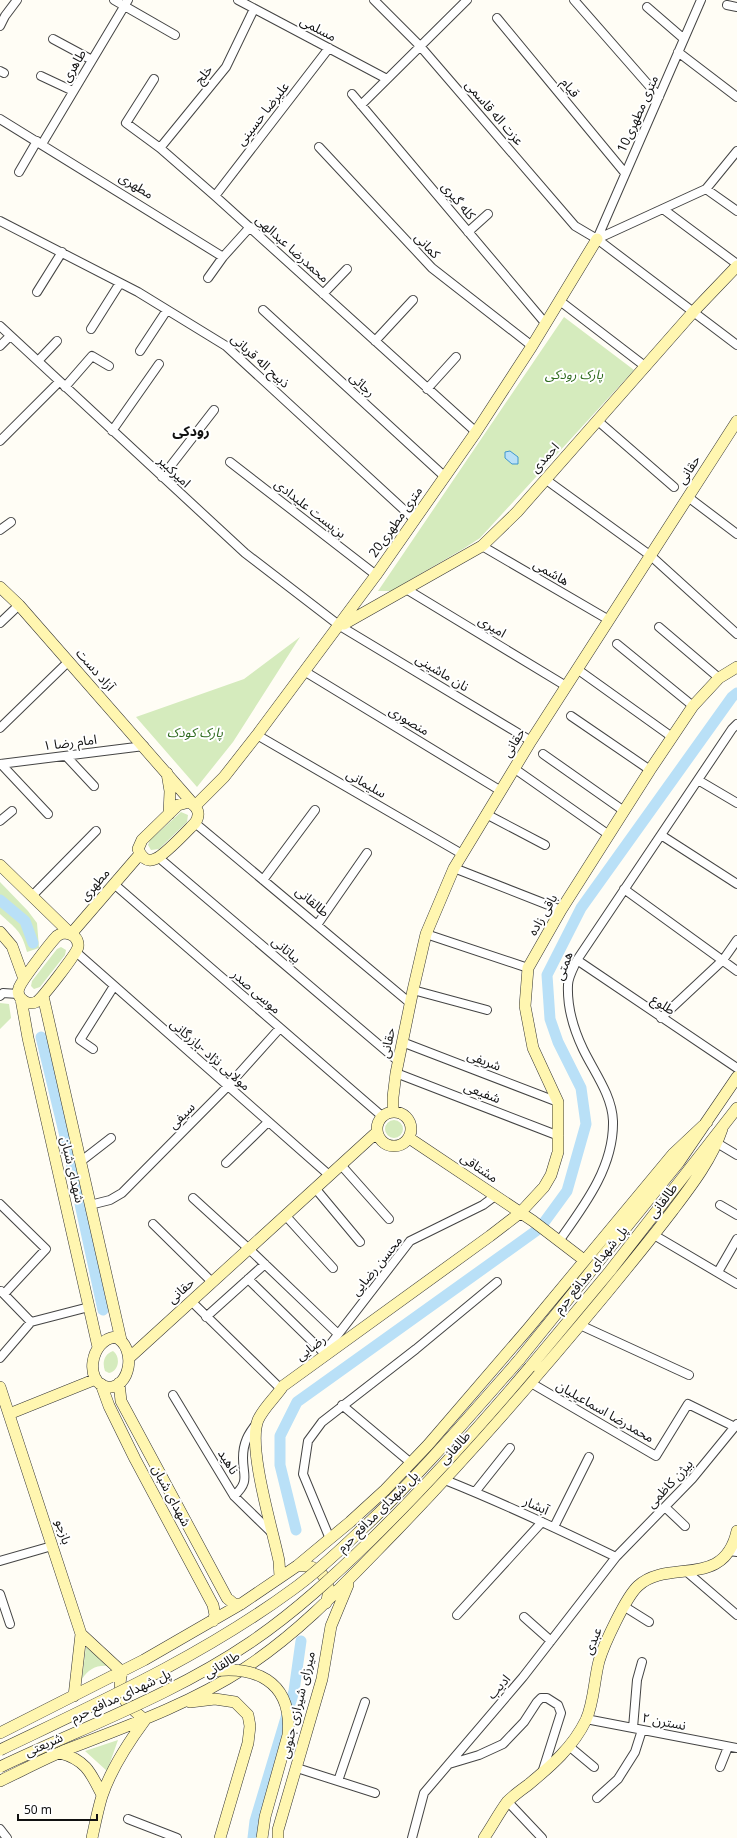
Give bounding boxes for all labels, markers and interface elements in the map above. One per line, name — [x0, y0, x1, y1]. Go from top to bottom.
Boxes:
street label: مسلمی — [294, 8, 342, 51]
street label: طاهری — [53, 44, 95, 88]
street label: خلج — [187, 58, 221, 92]
street label: 10متری مطهری — [608, 70, 668, 157]
street label: قیام — [553, 71, 588, 105]
street label: عزت اله قاسمی — [457, 73, 531, 153]
street label: علیرضا حسینی — [228, 75, 298, 153]
street label: مطهری — [113, 164, 160, 208]
street label: کله گیری — [433, 175, 483, 227]
street label: محمدرضا عبدالهی — [248, 207, 336, 291]
street label: کمانی — [407, 226, 448, 267]
street label: ذبیح اله قربانی — [223, 326, 297, 396]
park label: پارک رودکی — [545, 361, 603, 389]
street label: رجائی — [342, 365, 382, 405]
district label: رودکی — [172, 417, 210, 446]
street label: احمدی — [523, 436, 567, 480]
street label: امیرکبیر — [149, 448, 198, 496]
street label: حقانی — [669, 449, 709, 491]
street label: بن‌بست علیدادی — [267, 471, 353, 547]
street label: 20متری مطهری — [361, 480, 431, 564]
street label: هاشمی — [527, 551, 575, 595]
street label: امیری — [472, 607, 512, 647]
street label: آزاد دست — [68, 642, 123, 699]
street label: نان ماشینی — [409, 646, 475, 700]
street label: منصوری — [383, 698, 435, 745]
park label: پارک کودک — [167, 719, 223, 747]
street label: حقانی — [494, 722, 534, 763]
street label: امام رضا ۱ — [41, 726, 99, 760]
street label: سلیمانی — [340, 761, 392, 807]
street label: مطهری — [72, 861, 118, 908]
street label: طالقانی — [288, 879, 336, 925]
street label: باقی زاده — [520, 888, 566, 942]
street label: بیاتانی — [264, 929, 308, 971]
street label: همتی — [546, 947, 582, 985]
street label: موسی صدر — [224, 961, 288, 1022]
street label: طلوع — [645, 986, 682, 1024]
street label: مولایی نژاد -بازرگانی — [163, 1011, 257, 1099]
street label: حقانی — [371, 1025, 405, 1061]
street label: شریفی — [463, 1042, 505, 1080]
street label: شفیعی — [459, 1073, 505, 1113]
street label: سیفی — [161, 1095, 203, 1137]
street label: شهدای شبان — [51, 1134, 93, 1206]
street label: مشتاقی — [454, 1145, 504, 1191]
street label: طالقانی — [640, 1177, 686, 1225]
street label: پل شهدای مدافع حرم — [546, 1219, 636, 1321]
street label: محسن رضایی — [343, 1229, 411, 1303]
street label: حقانی — [160, 1270, 202, 1312]
street label: رضایی — [289, 1327, 333, 1369]
street label: محمدرضا اسماعیلیان — [550, 1372, 660, 1452]
street label: طالقانی — [431, 1424, 479, 1472]
street label: ناهید — [209, 1443, 247, 1481]
street label: بیژن کاظمی — [639, 1452, 701, 1516]
street label: شهدای شبان — [143, 1460, 199, 1532]
street label: پل شهدای مدافع حرم — [330, 1464, 426, 1560]
street label: آبشار — [517, 1487, 555, 1525]
street label: بازجو — [46, 1516, 80, 1548]
street label: عبدی — [575, 1622, 611, 1659]
street label: طالقانی — [198, 1643, 246, 1687]
street label: میرزای شیرازی جنوبی — [271, 1648, 325, 1762]
street label: پل شهدای مدافع حرم — [66, 1660, 176, 1732]
street label: ادیب — [479, 1667, 519, 1707]
street label: نسترن ۲ — [640, 1704, 688, 1740]
street label: شریعتی — [20, 1724, 68, 1766]
scale bar — [18, 1796, 97, 1822]
text: 50 m — [24, 1798, 52, 1823]

